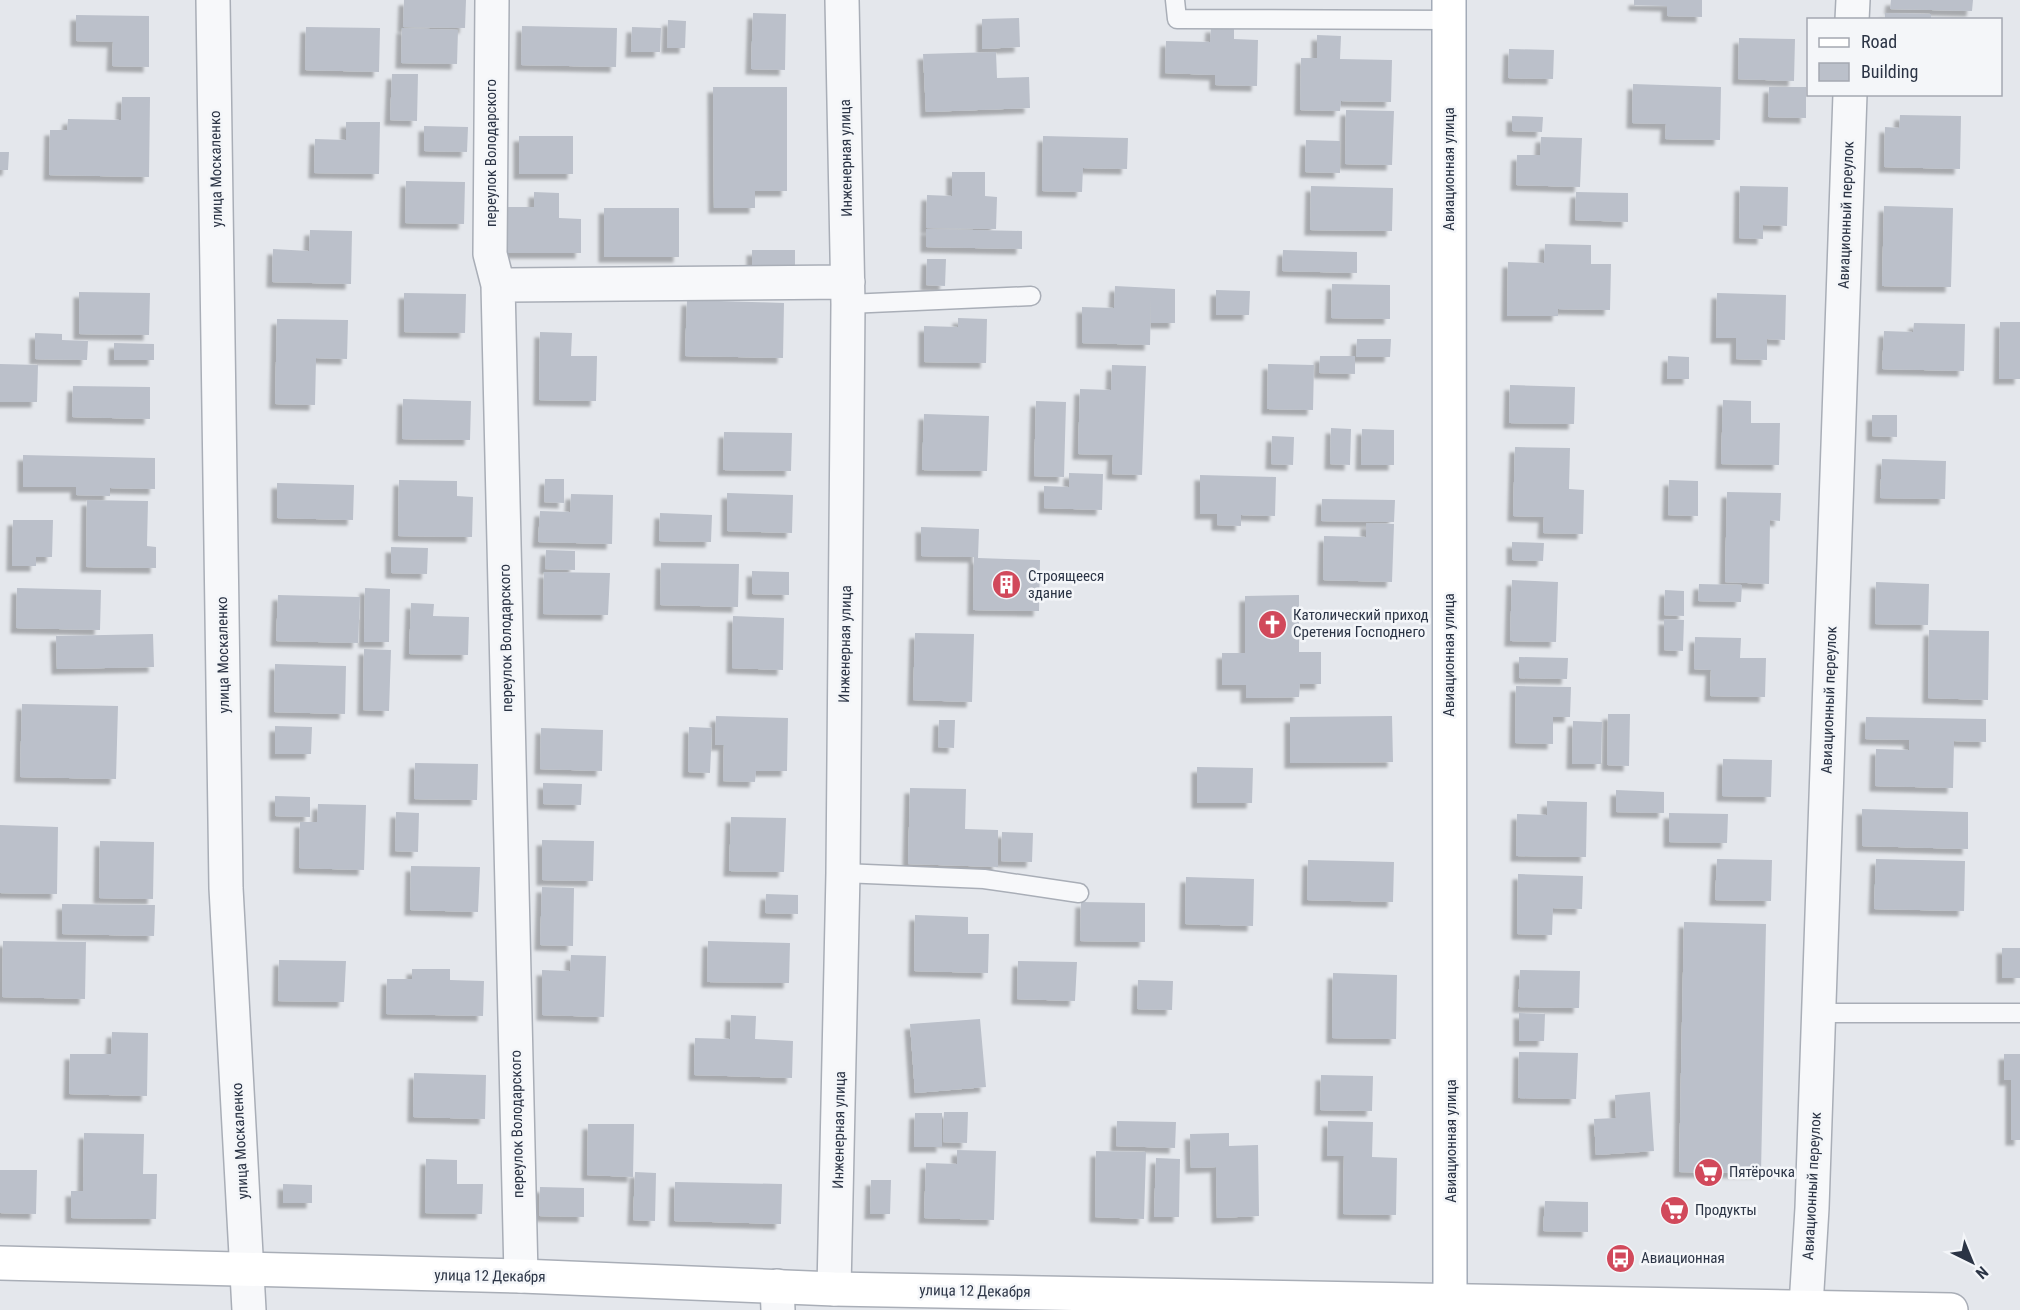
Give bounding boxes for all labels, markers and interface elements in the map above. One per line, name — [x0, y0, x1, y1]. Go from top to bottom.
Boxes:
legend — [1807, 18, 2002, 96]
text: Road — [1861, 31, 1897, 52]
text: Building — [1861, 61, 1918, 82]
street label: переулок Володарского — [482, 79, 500, 227]
street label: Инженерная улица — [836, 99, 856, 217]
street label: Авиационная улица — [1440, 107, 1458, 231]
street label: улица Москаленко — [206, 110, 226, 228]
street label: Авиационный переулок — [1834, 141, 1858, 289]
street label: переулок Володарского — [496, 564, 516, 712]
place label: Строящееся здание — [1028, 567, 1104, 602]
building icon: Строящееся здание — [991, 569, 1023, 601]
street label: Инженерная улица — [835, 585, 855, 703]
street label: Авиационная улица — [1440, 593, 1458, 717]
street label: улица Москаленко — [213, 596, 233, 714]
place label: Католический приход Сретения Господнего — [1293, 606, 1429, 641]
church icon: Католический приход Сретения Господнего — [1256, 608, 1288, 640]
street label: Авиационный переулок — [1817, 626, 1841, 774]
street label: переулок Володарского — [507, 1050, 527, 1198]
street label: Инженерная улица — [829, 1071, 849, 1189]
street label: Авиационная улица — [1442, 1079, 1460, 1203]
street label: улица Москаленко — [228, 1082, 252, 1200]
street label: Авиационный переулок — [1799, 1112, 1825, 1260]
supermarket icon: Пятёрочка — [1692, 1156, 1724, 1188]
place label: Пятёрочка — [1729, 1163, 1795, 1181]
supermarket icon: Продукты — [1658, 1194, 1690, 1226]
place label: Продукты — [1695, 1201, 1757, 1219]
north arrow — [1942, 1232, 2002, 1292]
bus stop icon: Авиационная — [1604, 1242, 1636, 1274]
place label: Авиационная — [1641, 1249, 1725, 1267]
text: N — [1972, 1262, 1992, 1283]
street label: улица 12 Декабря — [434, 1266, 546, 1286]
street label: улица 12 Декабря — [919, 1281, 1031, 1301]

